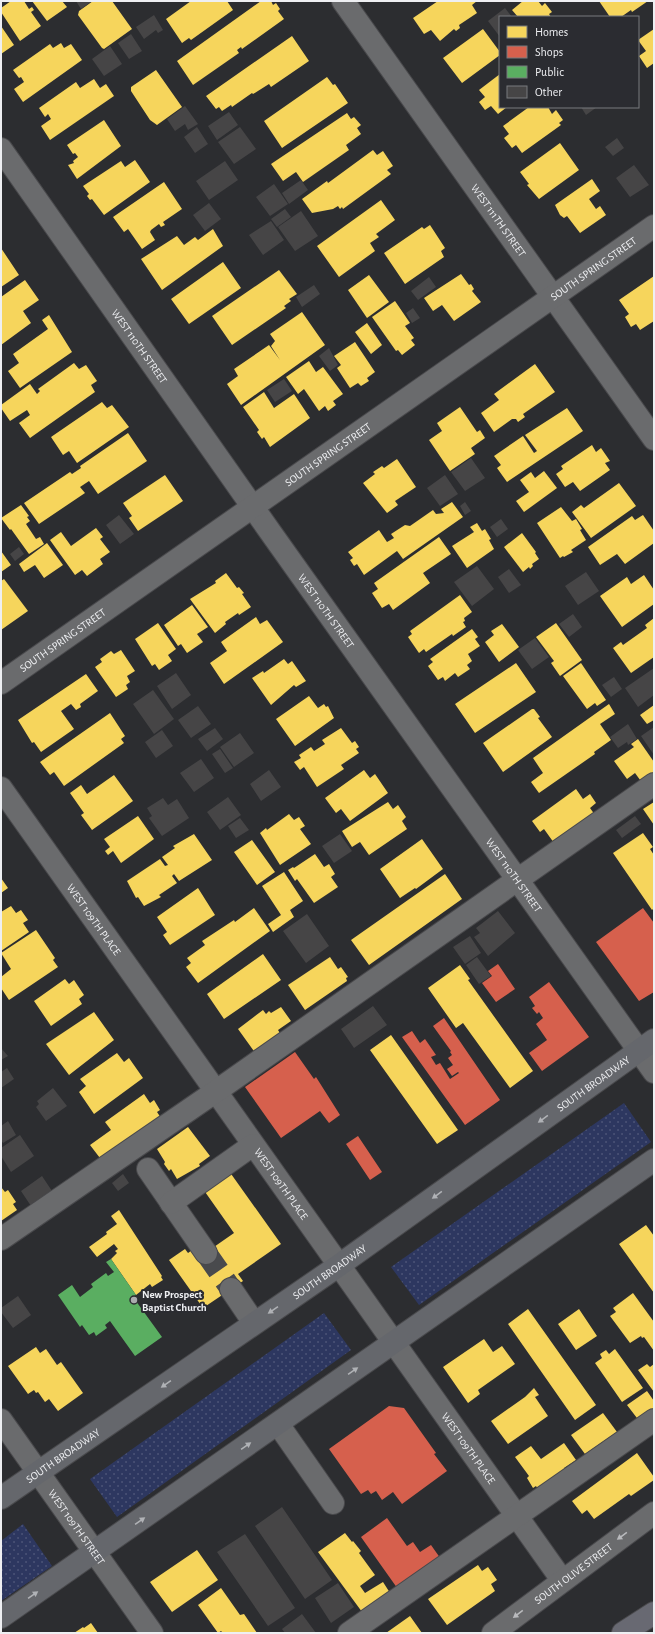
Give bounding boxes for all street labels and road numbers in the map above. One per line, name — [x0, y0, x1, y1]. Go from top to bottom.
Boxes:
street label: WEST 111TH STREET — [469, 182, 528, 259]
street label: SOUTH SPRING STREET — [549, 235, 639, 303]
street label: WEST 110TH STREET — [109, 307, 169, 386]
street label: SOUTH SPRING STREET — [283, 420, 374, 488]
street label: WEST 110TH STREET — [296, 572, 356, 651]
street label: SOUTH SPRING STREET — [18, 606, 108, 674]
street label: WEST 110TH STREET — [484, 836, 544, 915]
street label: WEST 109TH PLACE — [65, 882, 123, 958]
street label: SOUTH BROADWAY — [555, 1054, 632, 1114]
street label: WEST 109TH PLACE — [252, 1146, 310, 1222]
street label: SOUTH BROADWAY — [291, 1242, 369, 1301]
street label: WEST 109TH PLACE — [439, 1411, 498, 1487]
street label: SOUTH BROADWAY — [24, 1427, 102, 1485]
street label: WEST 109TH STREET — [46, 1487, 107, 1567]
street label: SOUTH OLIVE STREET — [532, 1541, 615, 1606]

